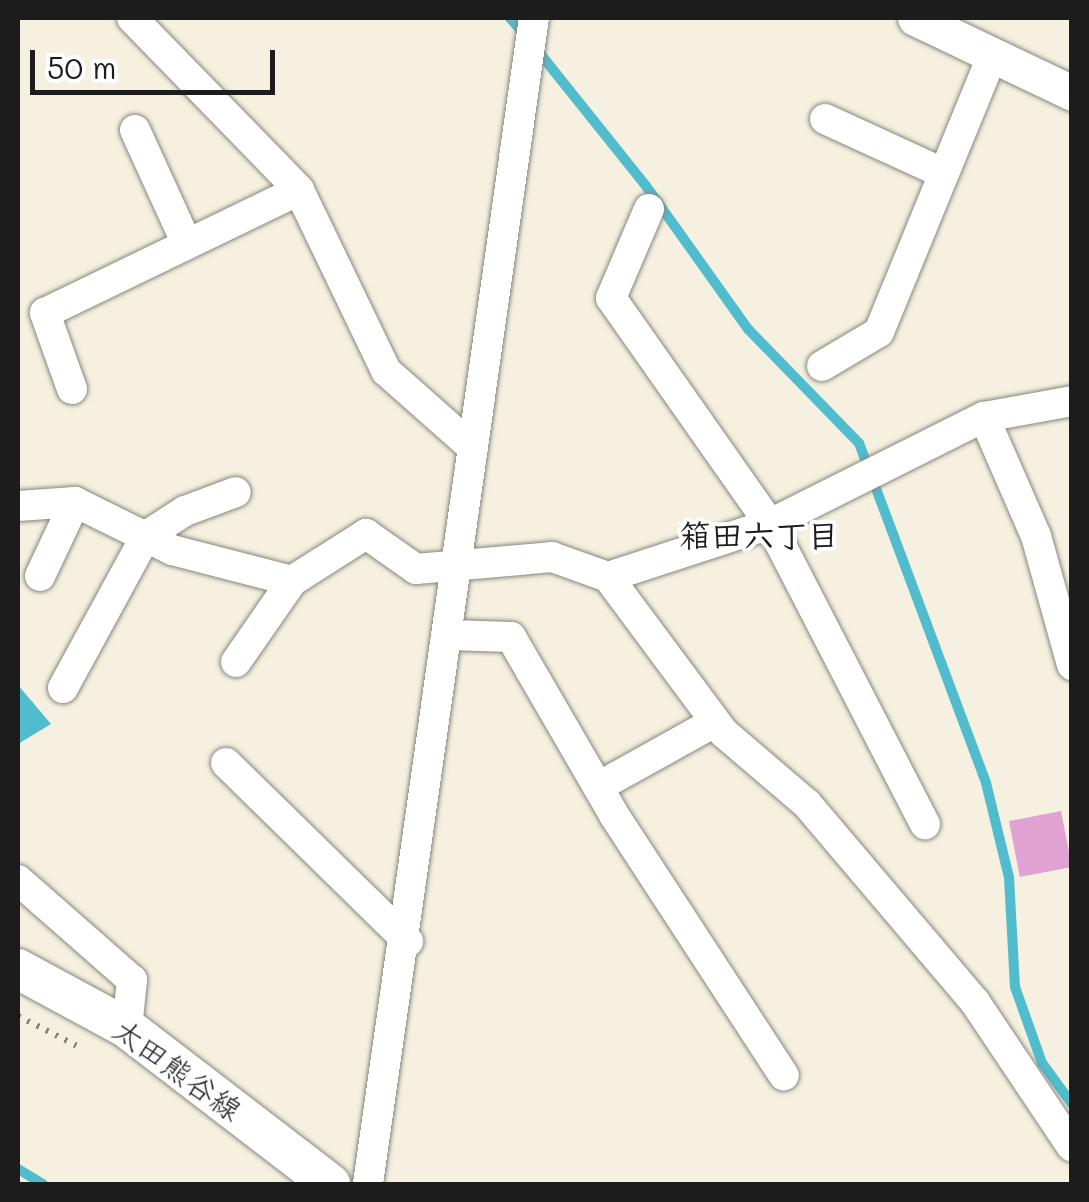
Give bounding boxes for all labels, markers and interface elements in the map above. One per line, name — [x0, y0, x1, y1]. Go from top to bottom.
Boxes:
scale bar — [35, 30, 280, 92]
text: 50 m — [47, 47, 117, 87]
district label: 箱田六丁目 — [679, 515, 839, 553]
street label: 太田熊谷線 — [107, 1010, 249, 1128]

